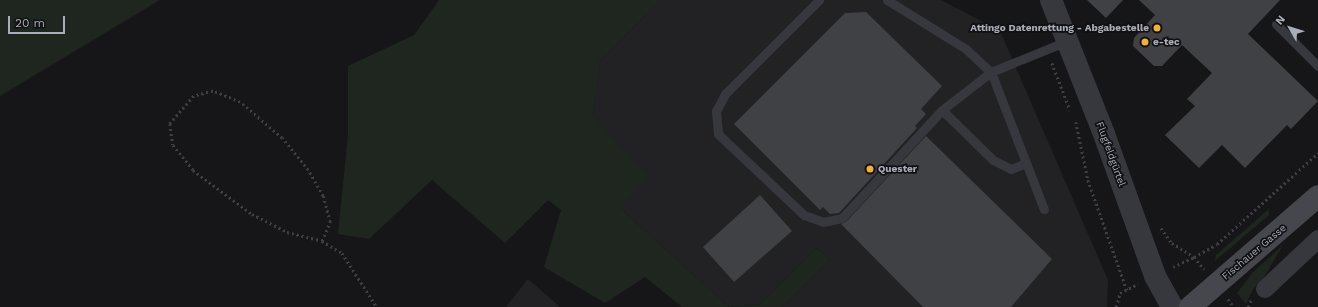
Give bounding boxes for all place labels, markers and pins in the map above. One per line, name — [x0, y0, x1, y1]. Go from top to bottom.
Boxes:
place label: Attingo Datenrettung - Abgabestelle — [970, 22, 1149, 34]
marker: Attingo Datenrettung - Abgabestelle — [1152, 23, 1162, 33]
place label: e-tec — [1153, 36, 1180, 48]
marker: e-tec — [1140, 37, 1150, 47]
place label: Quester — [878, 163, 917, 175]
marker: Quester — [865, 164, 875, 174]

